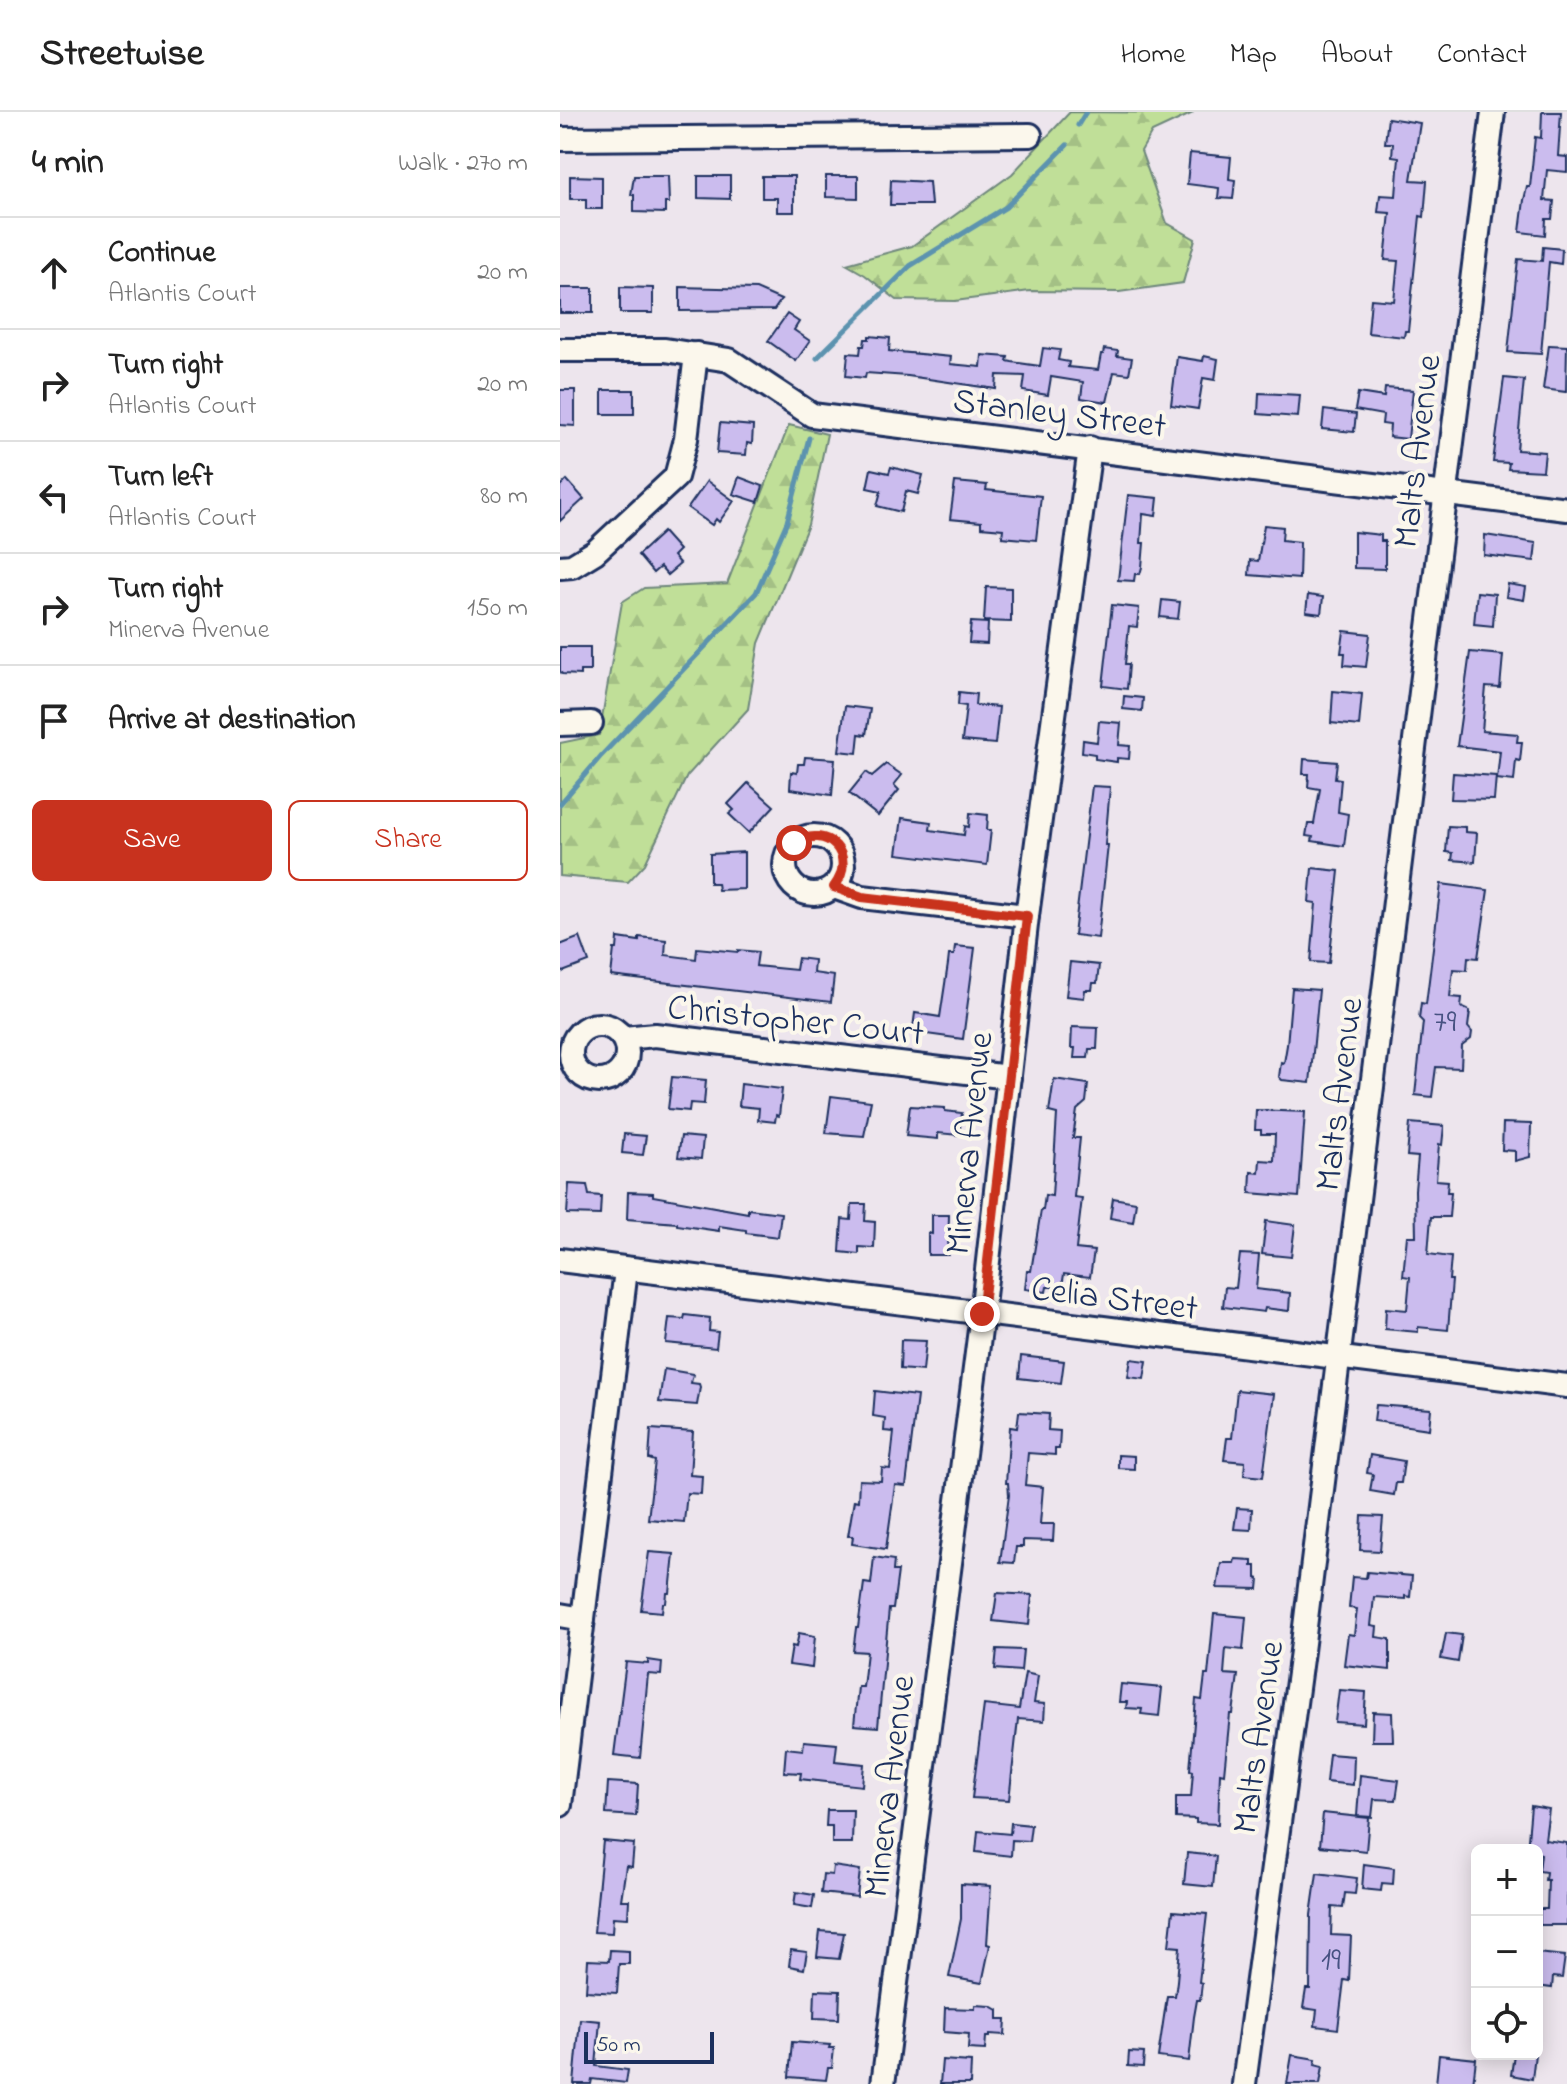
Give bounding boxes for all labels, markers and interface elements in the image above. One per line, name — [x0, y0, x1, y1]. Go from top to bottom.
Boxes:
text: Streetwise — [40, 27, 204, 83]
text: Home — [1120, 35, 1186, 76]
text: Map — [1230, 35, 1277, 76]
text: About — [1321, 35, 1393, 76]
text: Contact — [1437, 35, 1527, 76]
text: 4 min — [32, 139, 104, 189]
text: Walk · 270 m — [398, 145, 528, 183]
text: Continue — [108, 232, 216, 276]
icon: ahead — [32, 251, 76, 295]
text: 20 m — [477, 254, 528, 292]
text: Atlantis Court — [108, 276, 257, 314]
text: Turn right — [108, 344, 223, 388]
street label: Malts Avenue — [1381, 351, 1458, 551]
icon: right — [32, 363, 76, 407]
text: 20 m — [477, 366, 528, 404]
street label: Stanley Street — [950, 376, 1169, 455]
text: Atlantis Court — [108, 388, 257, 426]
text: Turn left — [108, 456, 213, 500]
icon: left — [32, 475, 76, 519]
text: 80 m — [480, 478, 528, 516]
text: Atlantis Court — [108, 500, 257, 538]
text: Turn right — [108, 568, 223, 612]
icon: right — [32, 587, 76, 631]
text: 150 m — [467, 590, 528, 628]
text: Minerva Avenue — [108, 612, 269, 650]
icon: arrive — [32, 699, 76, 743]
text: Arrive at destination — [108, 699, 356, 743]
button: Save — [32, 800, 272, 881]
button: Share — [288, 800, 528, 881]
route start — [776, 825, 812, 861]
street label: Christopher Court — [665, 983, 926, 1062]
street label: Malts Avenue — [1303, 994, 1380, 1194]
house number: 79 — [1434, 1000, 1457, 1047]
street label: Minerva Avenue — [933, 1029, 1010, 1257]
street label: Celia Street — [1028, 1264, 1201, 1337]
route end — [964, 1296, 1000, 1332]
street label: Malts Avenue — [1221, 1637, 1300, 1838]
street label: Minerva Avenue — [852, 1672, 931, 1901]
map controls — [1471, 1844, 1543, 2060]
button: + — [1471, 1844, 1543, 1916]
button: − — [1471, 1916, 1543, 1988]
house number: 19 — [1321, 1938, 1341, 1985]
button: locate — [1471, 1988, 1543, 2060]
scale bar — [584, 2028, 714, 2064]
text: 50 m — [596, 2030, 641, 2062]

